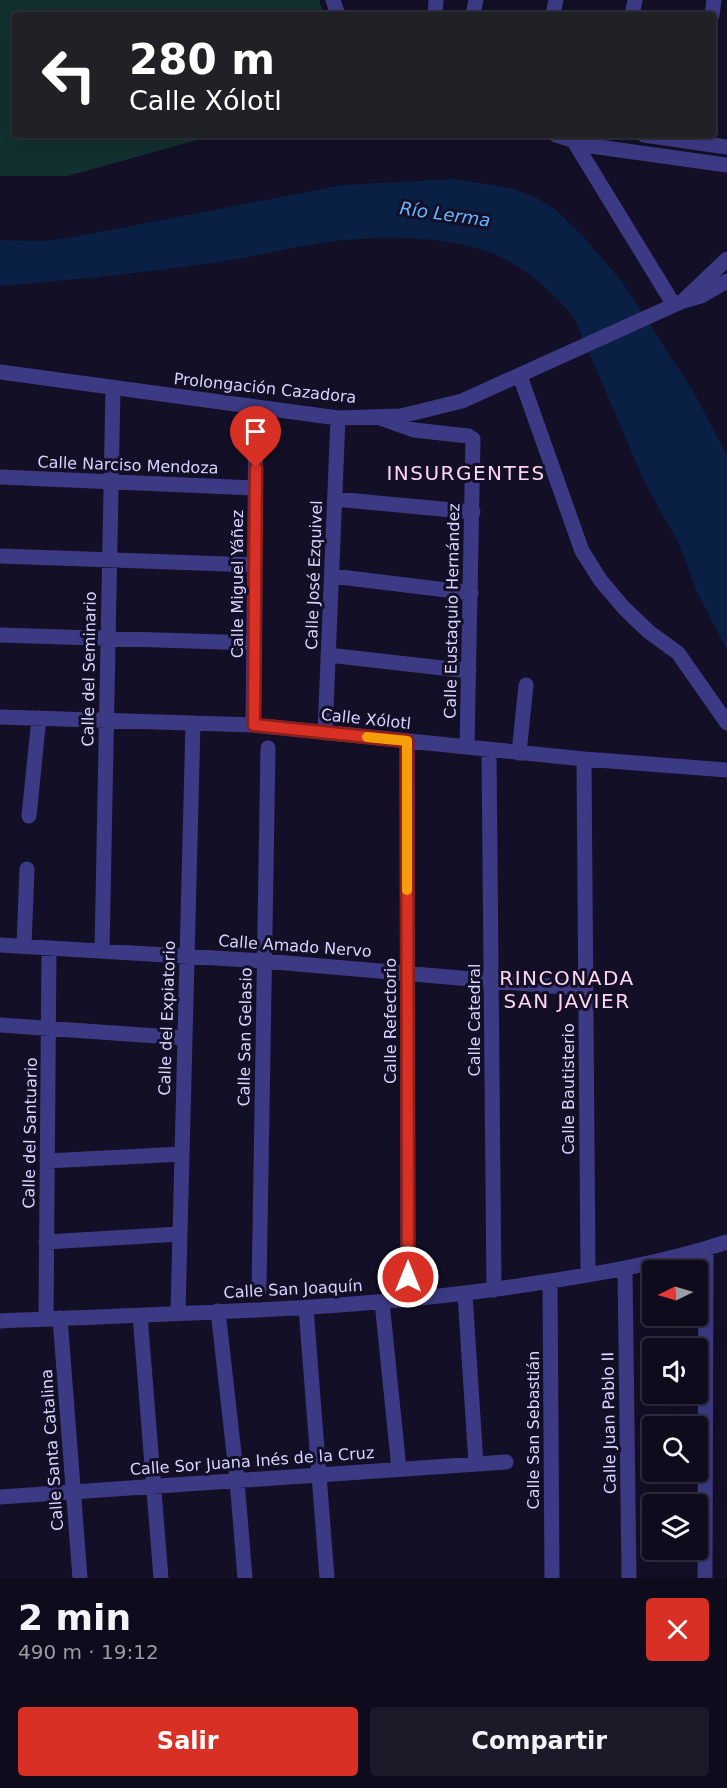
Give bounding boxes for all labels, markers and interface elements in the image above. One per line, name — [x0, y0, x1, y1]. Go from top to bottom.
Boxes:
text: 280 m — [129, 35, 275, 84]
icon: left — [30, 36, 108, 114]
text: Calle Xólotl — [129, 85, 282, 116]
water label: Río Lerma — [398, 197, 492, 231]
street label: Prolongación Cazadora — [173, 369, 357, 407]
pin — [230, 406, 281, 468]
icon: arrive — [239, 415, 272, 448]
street label: Calle Narciso Mendoza — [37, 452, 219, 478]
district label: INSURGENTES — [386, 461, 546, 485]
street label: Calle José Ezquivel — [302, 500, 326, 650]
street label: Calle Eustaquio Hernández — [441, 503, 463, 719]
street label: Calle Miguel Yáñez — [228, 510, 247, 658]
street label: Calle del Seminario — [78, 591, 100, 747]
street label: Calle Xólotl — [320, 705, 412, 733]
street label: Calle Amado Nervo — [218, 931, 372, 961]
street label: Calle del Expiatorio — [155, 940, 179, 1096]
street label: Calle Refectorio — [381, 958, 400, 1084]
street label: Calle Catedral — [465, 964, 484, 1076]
district label: RINCONADA SAN JAVIER — [499, 966, 635, 1013]
street label: Calle San Gelasio — [234, 967, 256, 1107]
street label: Calle Bautisterio — [559, 1023, 578, 1155]
street label: Calle del Santuario — [19, 1057, 41, 1209]
position arrow — [376, 1245, 440, 1309]
north arrow — [642, 1260, 708, 1326]
map controls — [642, 1260, 708, 1560]
street label: Calle San Joaquín — [223, 1276, 363, 1302]
button: sound — [642, 1338, 708, 1404]
street label: Calle San Sebastián — [524, 1351, 543, 1509]
street label: Calle Juan Pablo II — [598, 1352, 620, 1494]
street label: Calle Santa Catalina — [37, 1369, 67, 1531]
button: search — [642, 1416, 708, 1482]
street label: Calle Sor Juana Inés de la Cruz — [129, 1443, 375, 1479]
button: layers — [642, 1494, 708, 1560]
text: 2 min — [18, 1597, 131, 1638]
button: close — [646, 1598, 709, 1661]
text: 490 m · 19:12 — [18, 1640, 159, 1664]
button: Salir — [18, 1707, 358, 1776]
button: Compartir — [370, 1707, 709, 1776]

